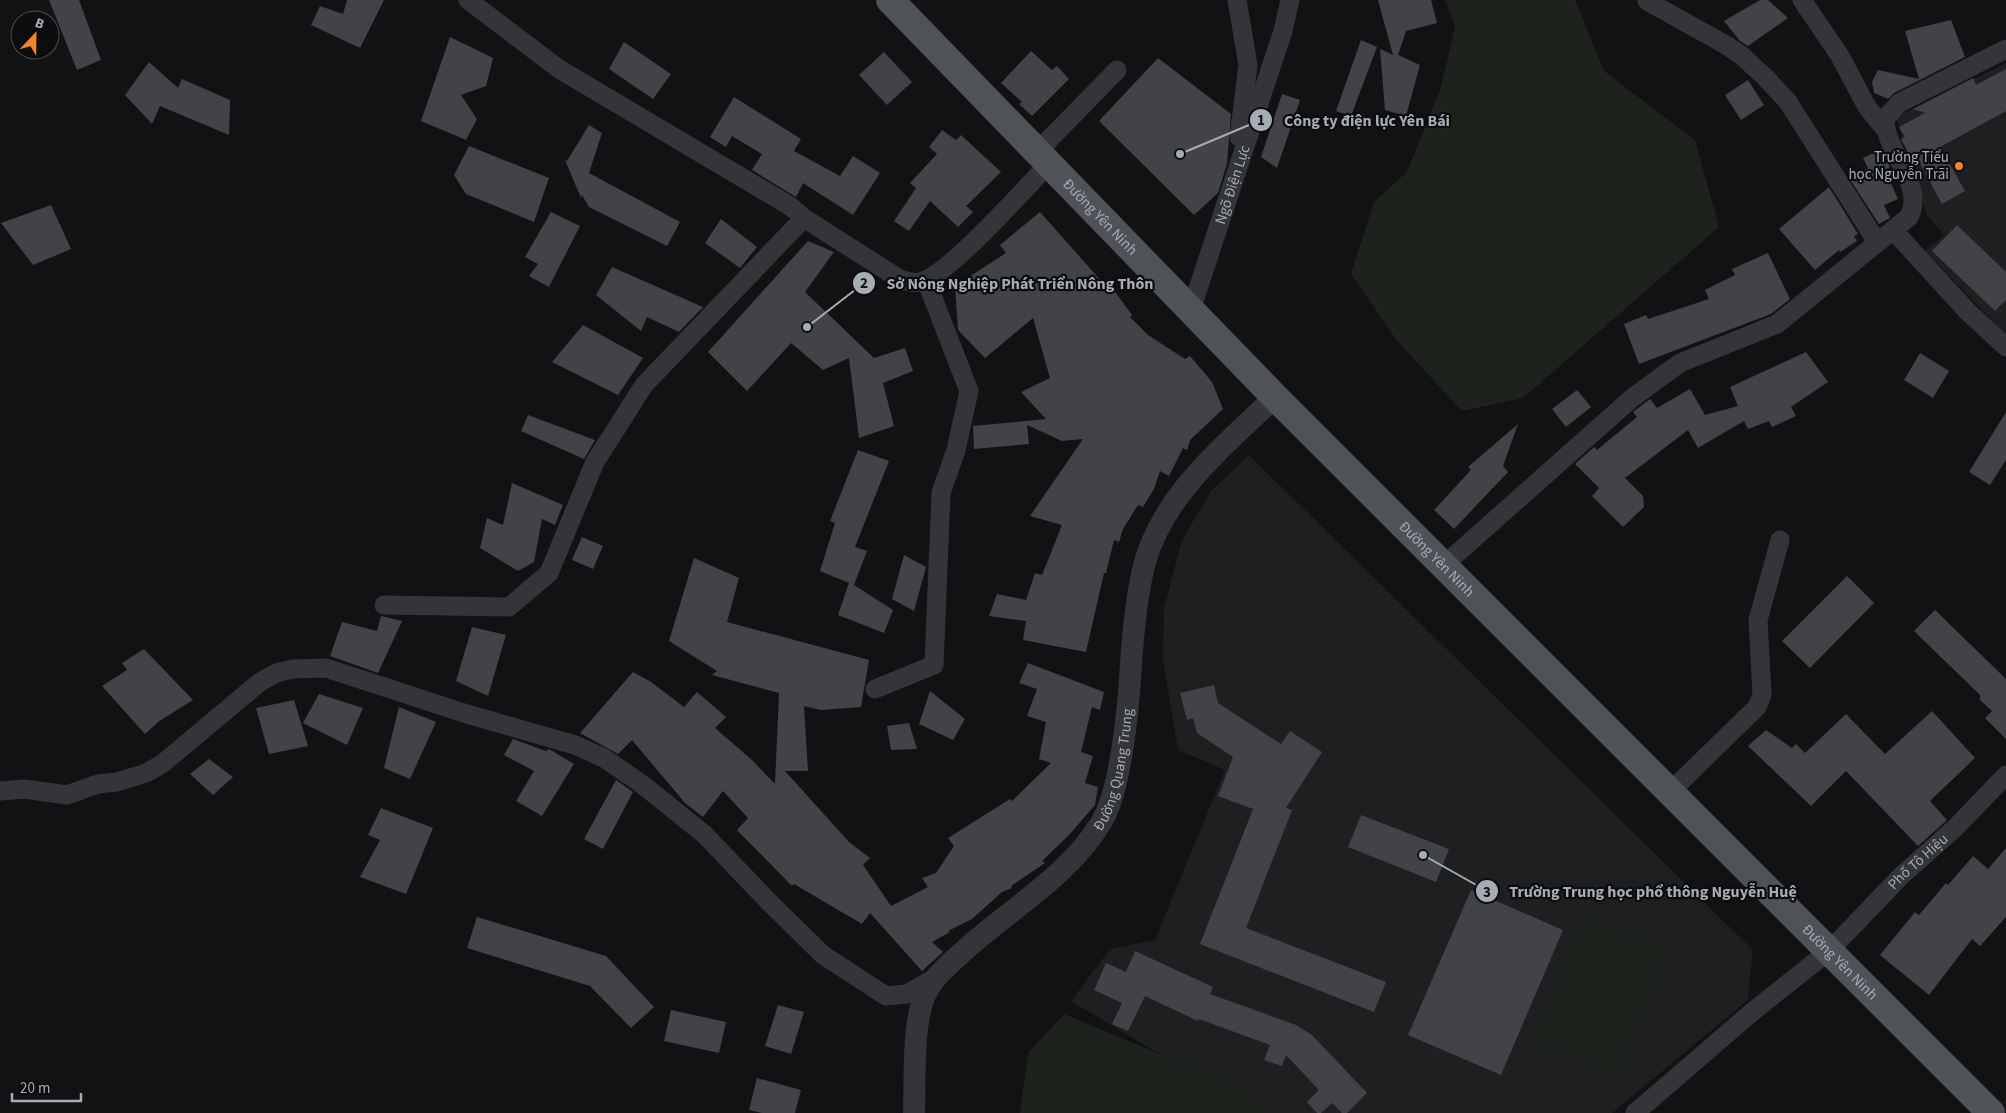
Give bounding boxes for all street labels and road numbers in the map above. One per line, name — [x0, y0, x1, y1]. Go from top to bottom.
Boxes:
street label: Ngõ Điện Lực — [1209, 142, 1255, 227]
street label: Đường Yên Ninh — [1058, 174, 1142, 260]
street label: Đường Yên Ninh — [1394, 516, 1480, 602]
street label: Đường Quang Trung — [1088, 707, 1138, 835]
street label: Phố Tô Hiệu — [1883, 828, 1953, 894]
street label: Đường Yên Ninh — [1797, 919, 1883, 1005]

